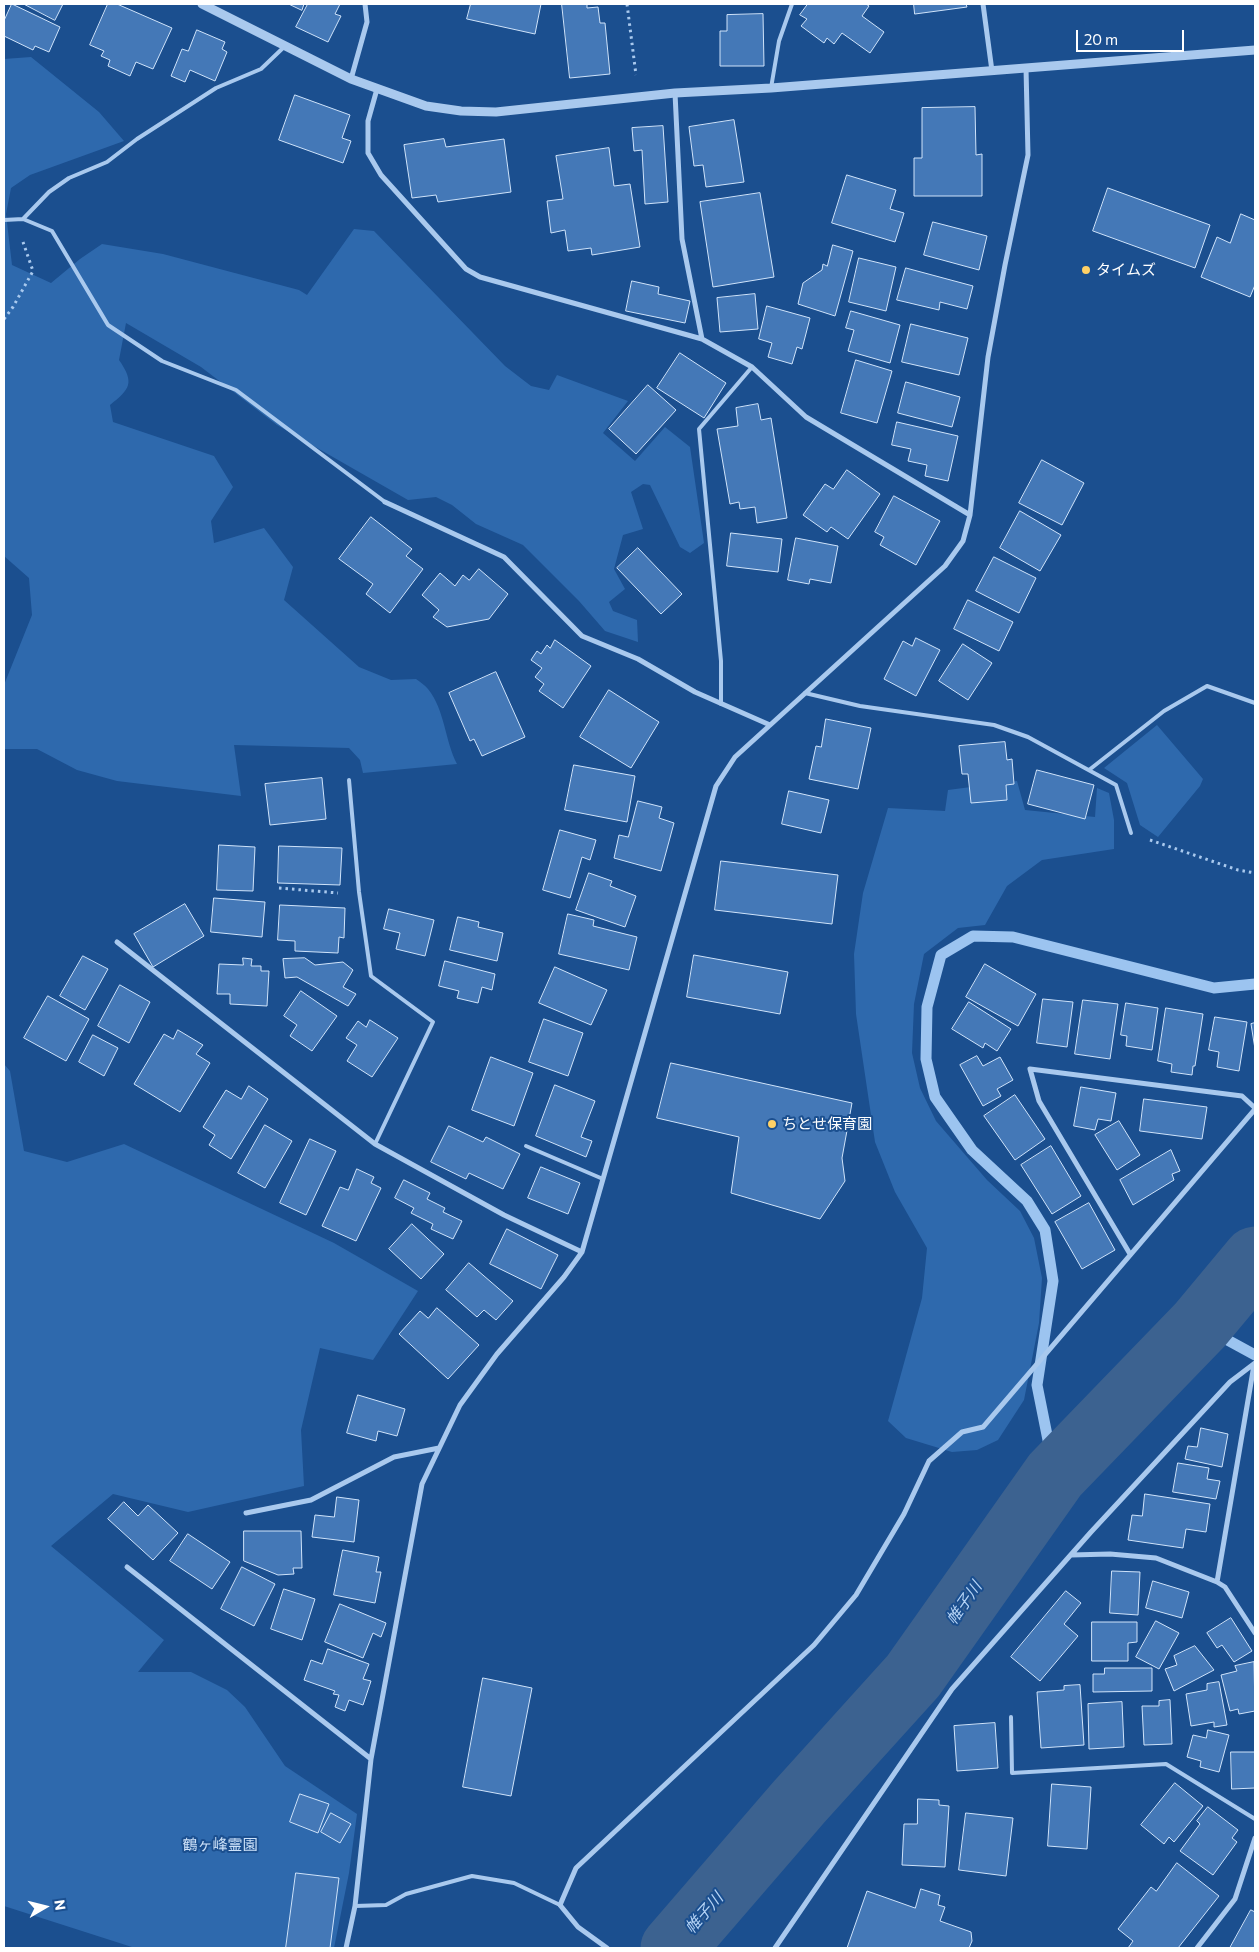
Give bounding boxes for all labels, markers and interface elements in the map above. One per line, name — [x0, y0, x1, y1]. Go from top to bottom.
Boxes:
scale bar — [1079, 20, 1186, 52]
text: 20 m — [1084, 30, 1118, 48]
place label: タイムズ — [1096, 261, 1156, 279]
marker: タイムズ — [1080, 264, 1092, 276]
place label: ちとせ保育園 — [782, 1115, 872, 1133]
marker: ちとせ保育園 — [766, 1118, 778, 1130]
water label: 帷子川 — [942, 1578, 986, 1628]
park label: 鶴ヶ峰霊園 — [183, 1836, 257, 1854]
north arrow — [20, 1882, 70, 1932]
water label: 帷子川 — [681, 1889, 727, 1937]
text: N — [51, 1898, 69, 1911]

